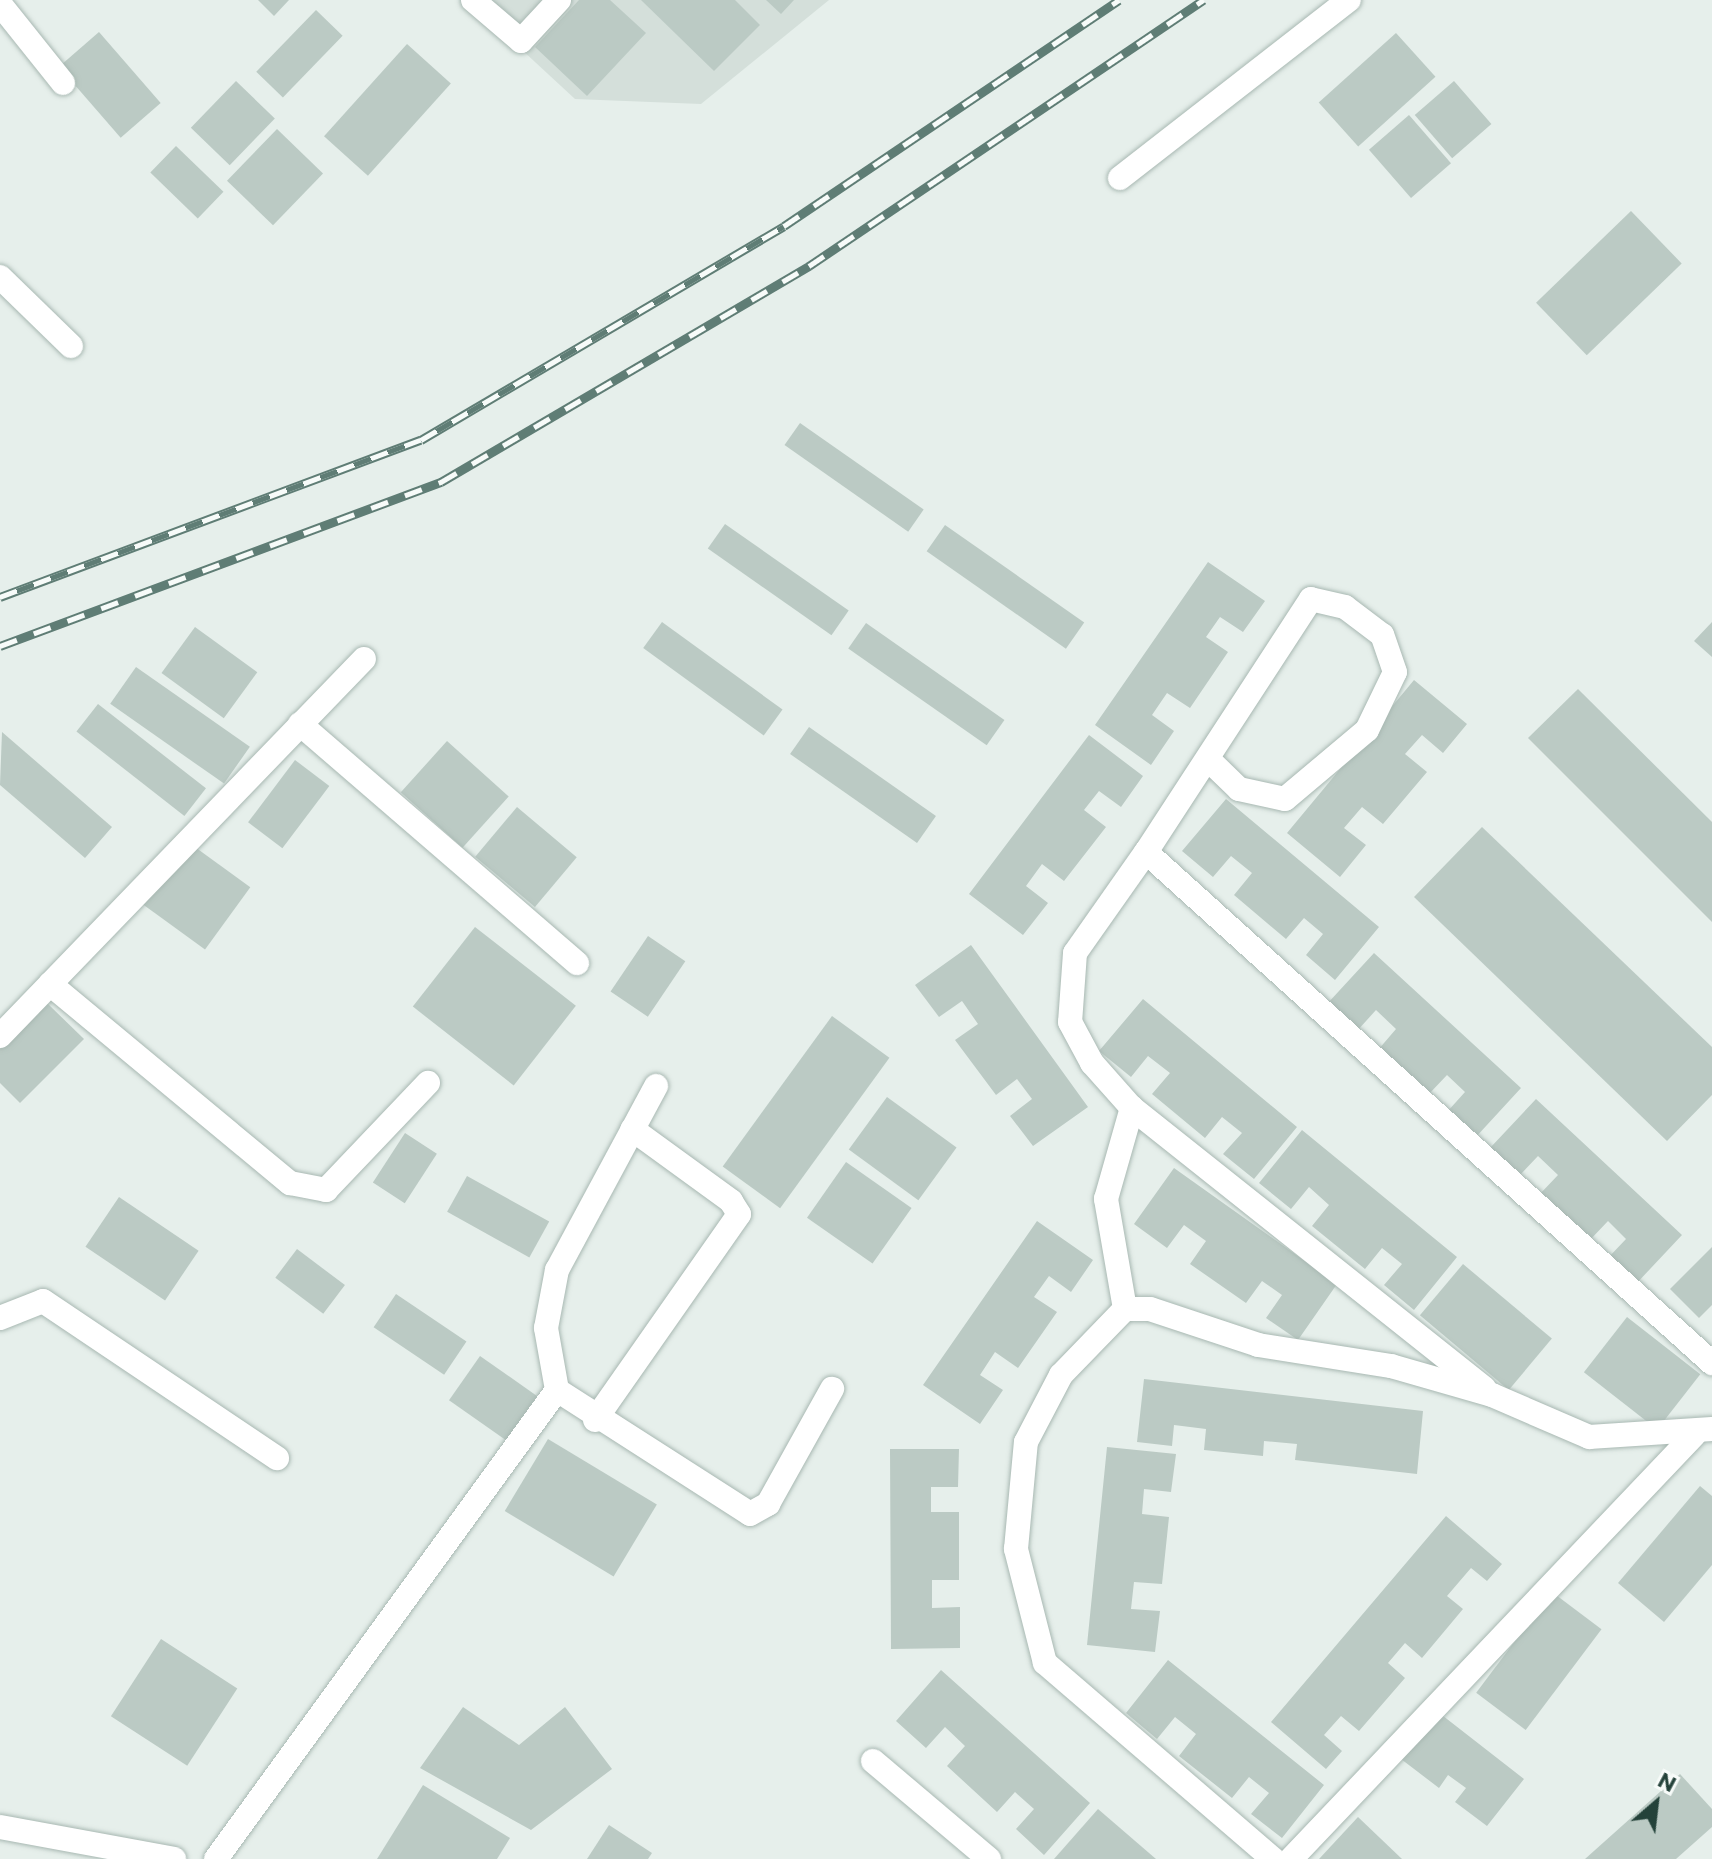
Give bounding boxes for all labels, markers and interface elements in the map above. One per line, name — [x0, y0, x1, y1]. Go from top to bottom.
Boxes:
north arrow — [1616, 1763, 1696, 1843]
text: N — [1654, 1766, 1681, 1797]

